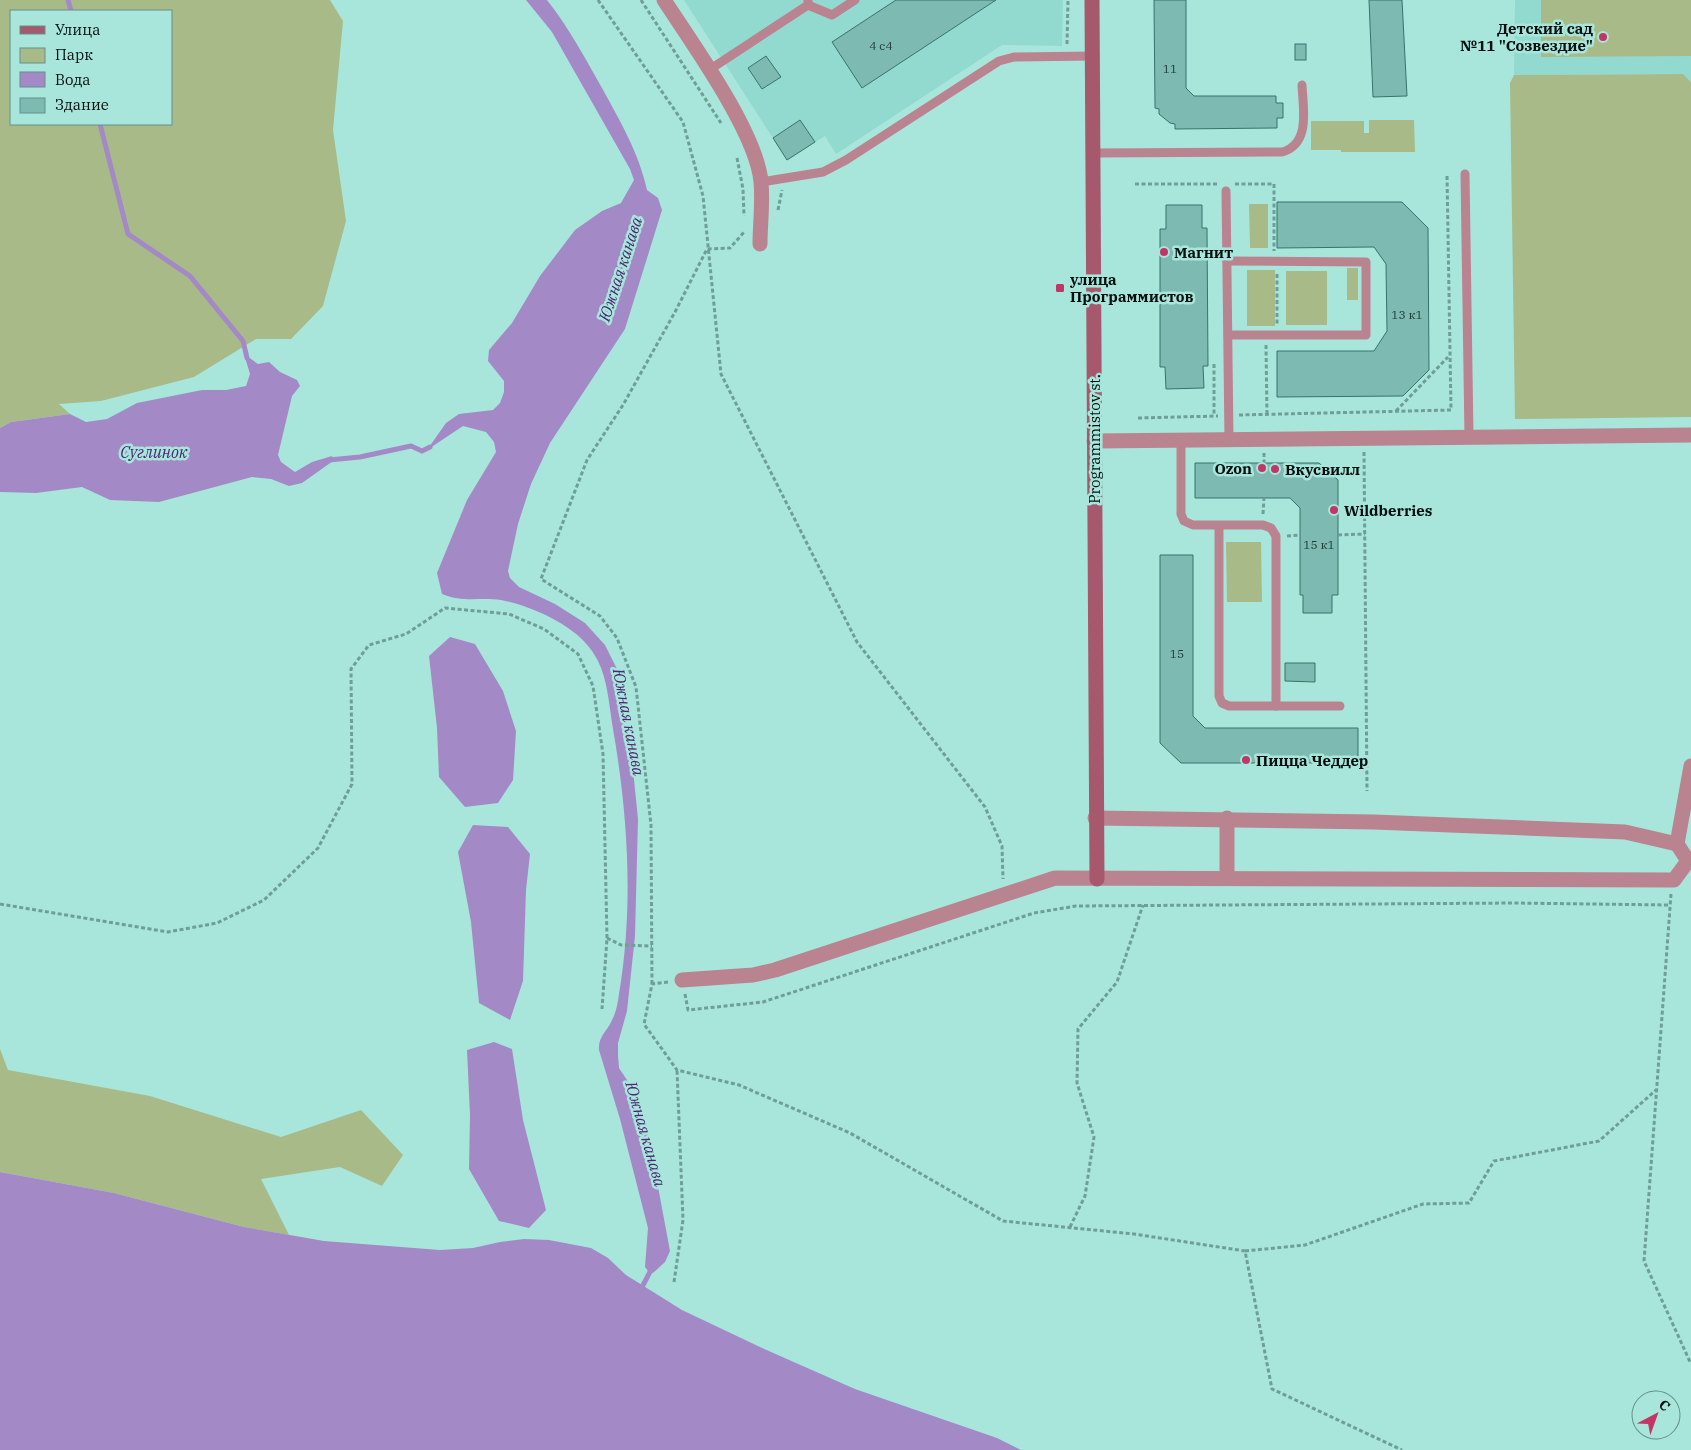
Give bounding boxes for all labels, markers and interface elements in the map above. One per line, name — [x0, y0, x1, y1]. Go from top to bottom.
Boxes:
legend — [10, 10, 172, 125]
place label: Детский сад №11 "Созвездие" — [1460, 19, 1593, 55]
text: Улица — [55, 20, 100, 39]
marker: Детский сад №11 "Созвездие" — [1597, 31, 1609, 43]
house number: 4 с4 — [869, 38, 893, 53]
text: Парк — [55, 45, 93, 64]
house number: 11 — [1163, 61, 1177, 76]
text: Вода — [55, 70, 91, 89]
text: Здание — [55, 95, 109, 114]
water label: Южная канава — [593, 214, 646, 325]
place label: Магнит — [1174, 243, 1233, 262]
marker: Магнит — [1158, 246, 1170, 258]
place label: улица Программистов — [1069, 270, 1194, 306]
marker: улица Программистов — [1054, 282, 1066, 294]
house number: 13 к1 — [1391, 307, 1423, 322]
street label: Programmistov st. — [1085, 374, 1104, 504]
water label: Суглинок — [120, 442, 188, 462]
place label: Ozon — [1214, 459, 1252, 478]
place label: Вкусвилл — [1285, 460, 1360, 479]
marker: Ozon — [1256, 462, 1268, 474]
marker: Вкусвилл — [1269, 463, 1281, 475]
place label: Wildberries — [1344, 501, 1432, 520]
marker: Wildberries — [1328, 504, 1340, 516]
house number: 15 к1 — [1303, 537, 1335, 552]
house number: 15 — [1170, 646, 1184, 661]
water label: Южная канава — [609, 666, 649, 778]
place label: Пицца Чеддер — [1256, 751, 1368, 770]
marker: Пицца Чеддер — [1240, 754, 1252, 766]
water label: Южная канава — [621, 1078, 671, 1189]
north arrow — [1631, 1390, 1681, 1440]
text: С — [1655, 1395, 1674, 1415]

